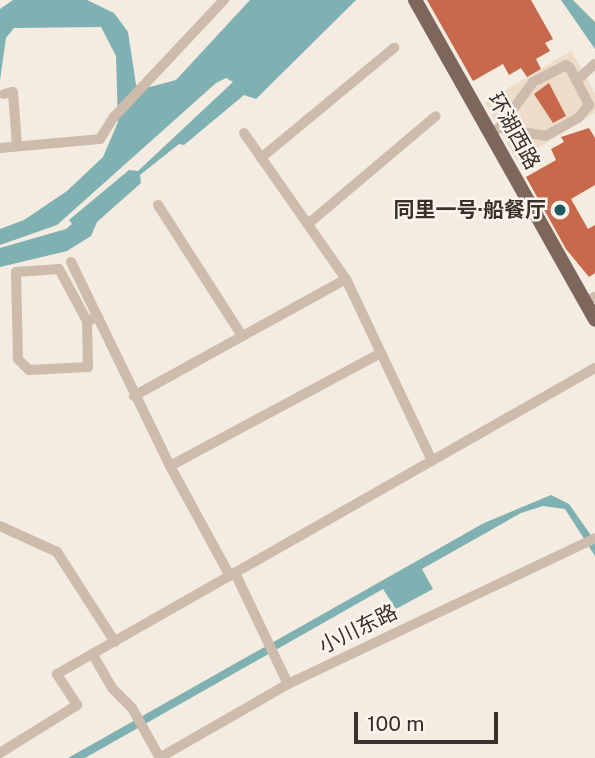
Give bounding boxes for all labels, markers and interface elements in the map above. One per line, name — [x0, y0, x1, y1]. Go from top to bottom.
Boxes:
street label: 环湖西路 — [483, 88, 545, 174]
place label: 同里一号·船餐厅 — [394, 197, 546, 223]
marker: 同里一号·船餐厅 — [552, 202, 568, 218]
street label: 小川东路 — [315, 599, 401, 659]
scale bar — [357, 698, 500, 742]
text: 100 m — [367, 711, 424, 736]

